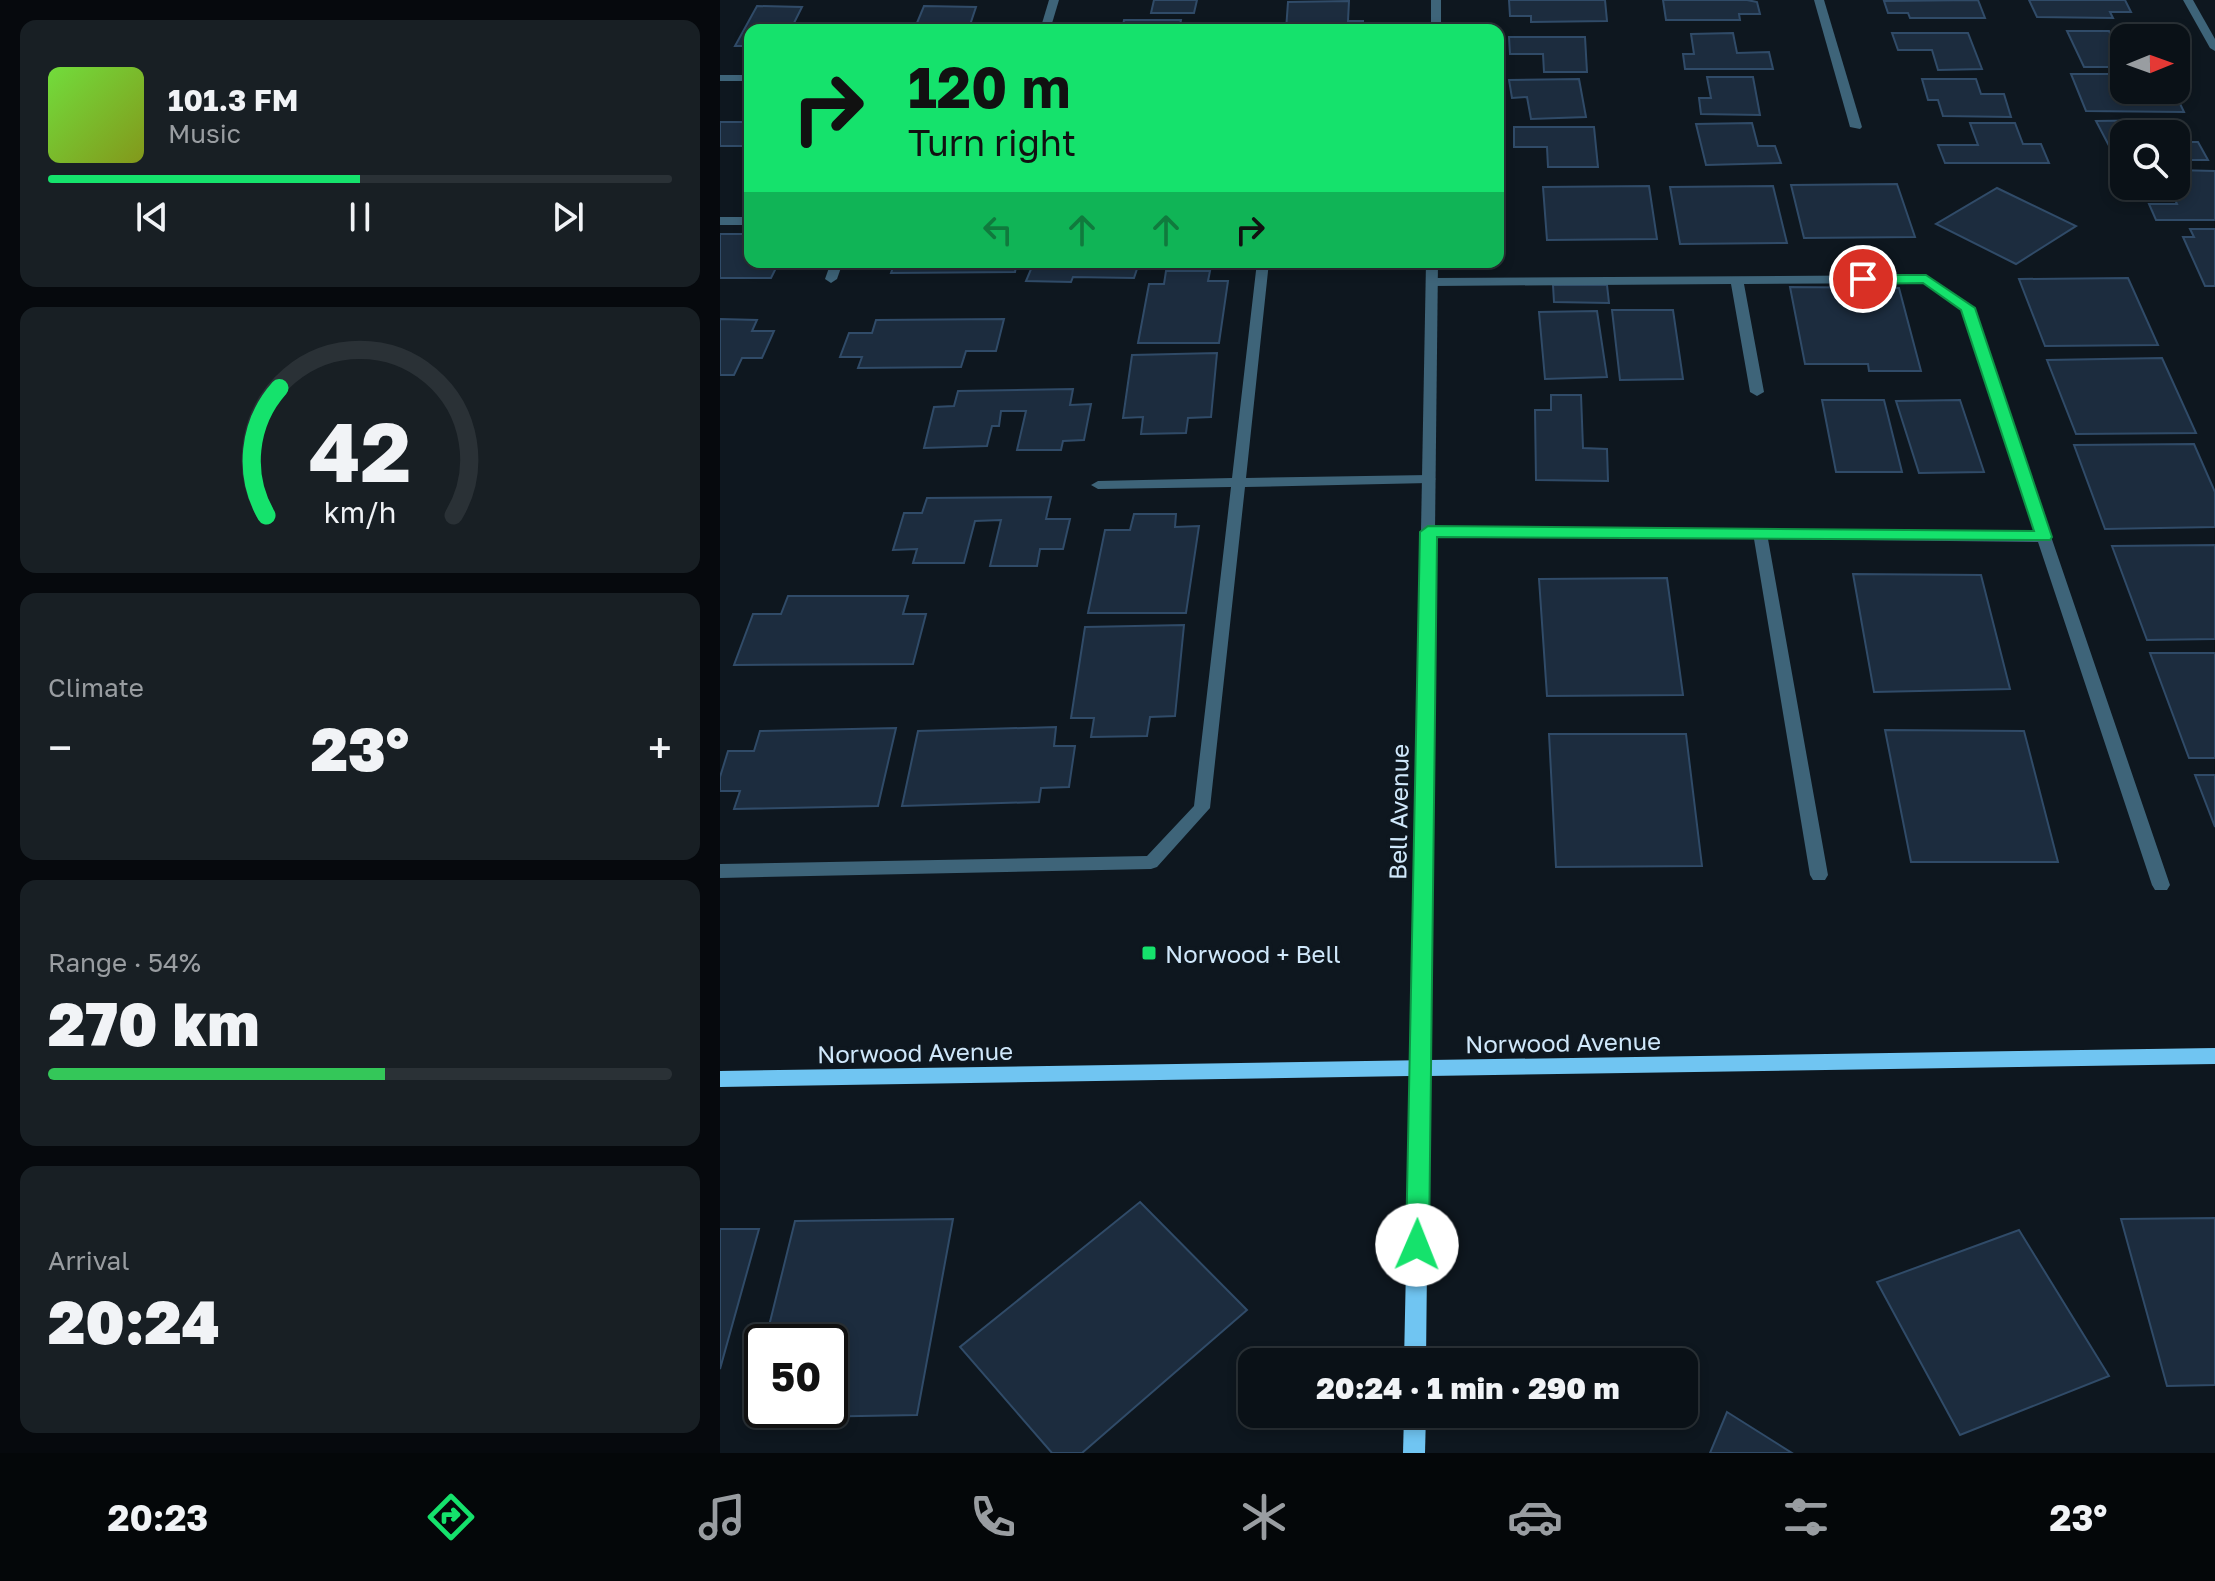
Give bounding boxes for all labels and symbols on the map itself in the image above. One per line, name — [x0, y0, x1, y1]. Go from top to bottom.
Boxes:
north arrow — [2110, 24, 2190, 104]
pin — [1829, 245, 1897, 313]
street label: Bell Avenue — [1382, 744, 1414, 880]
place label: Norwood + Bell — [1165, 939, 1341, 968]
marker: Norwood + Bell — [1140, 944, 1158, 962]
street label: Norwood Avenue — [1465, 1026, 1661, 1058]
street label: Norwood Avenue — [817, 1036, 1013, 1068]
position arrow — [1375, 1203, 1459, 1287]
speed limit sign: 50 — [744, 1324, 848, 1428]

